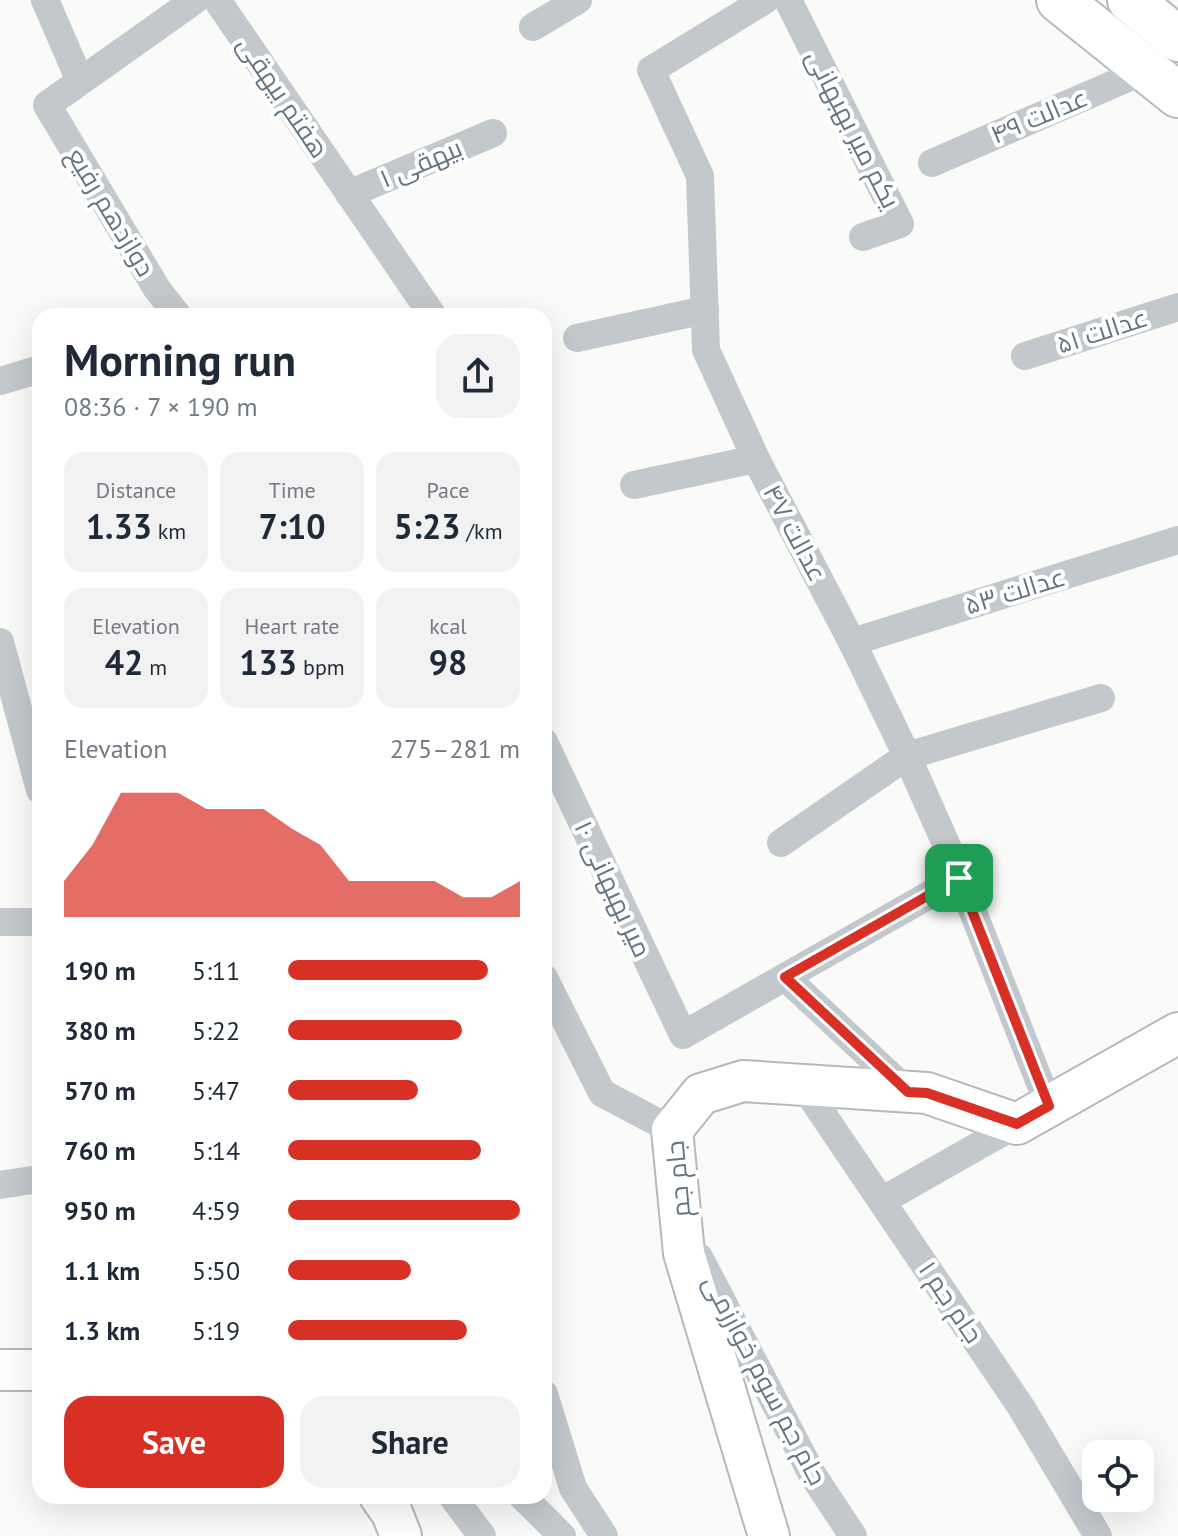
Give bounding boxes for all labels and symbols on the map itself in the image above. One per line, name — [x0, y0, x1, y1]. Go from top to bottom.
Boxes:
street label: هفتم بیهقی — [229, 29, 336, 165]
street label: یکم میر بهبهانی — [798, 44, 908, 215]
street label: عدالت ۴۹ — [985, 80, 1092, 151]
street label: بیهقی ۱ — [375, 130, 467, 195]
street label: دوازدهم رفیع — [58, 141, 163, 283]
street label: عدالت ۵۱ — [1052, 300, 1152, 361]
street label: عدالت ۴۷ — [756, 479, 835, 587]
street label: عدالت ۵۳ — [961, 560, 1069, 621]
street label: ۱۰ میر بهبهانی — [567, 815, 659, 962]
pin — [925, 844, 993, 912]
street label: جام جم — [658, 1139, 699, 1219]
street label: ۱ جام جم — [910, 1254, 991, 1350]
street label: جام جم سوم خوارزمی — [694, 1269, 835, 1491]

